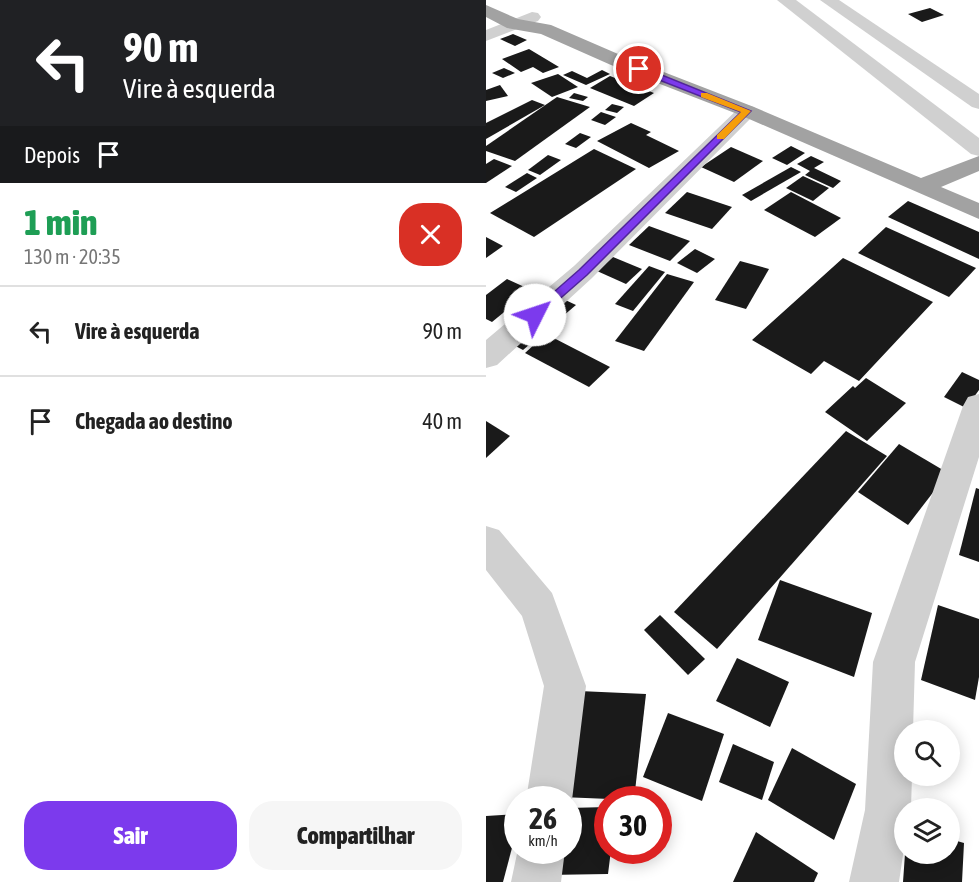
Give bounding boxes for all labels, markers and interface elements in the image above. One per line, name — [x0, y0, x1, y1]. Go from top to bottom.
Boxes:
text: 90 m — [123, 23, 198, 71]
icon: left — [24, 24, 102, 102]
pin — [613, 43, 664, 94]
icon: arrive — [622, 52, 655, 85]
text: Vire à esquerda — [123, 73, 276, 104]
icon: arrive — [92, 138, 125, 171]
text: Depois — [24, 142, 80, 168]
text: 1 min — [24, 201, 98, 243]
button: close — [399, 203, 462, 266]
text: 130 m · 20:35 — [24, 245, 121, 268]
position arrow — [503, 283, 567, 347]
icon: left — [24, 315, 57, 348]
text: Vire à esquerda — [75, 318, 200, 344]
text: 90 m — [422, 318, 462, 344]
icon: arrive — [24, 405, 57, 438]
text: Chegada ao destino — [75, 408, 233, 434]
text: 40 m — [422, 408, 462, 434]
map controls — [894, 720, 960, 864]
button: search — [894, 720, 960, 786]
speed limit sign: 30 — [594, 786, 672, 864]
button: layers — [894, 798, 960, 864]
button: Sair — [24, 801, 237, 870]
button: Compartilhar — [249, 801, 462, 870]
text: 26 — [529, 801, 557, 835]
text: km/h — [528, 832, 558, 849]

